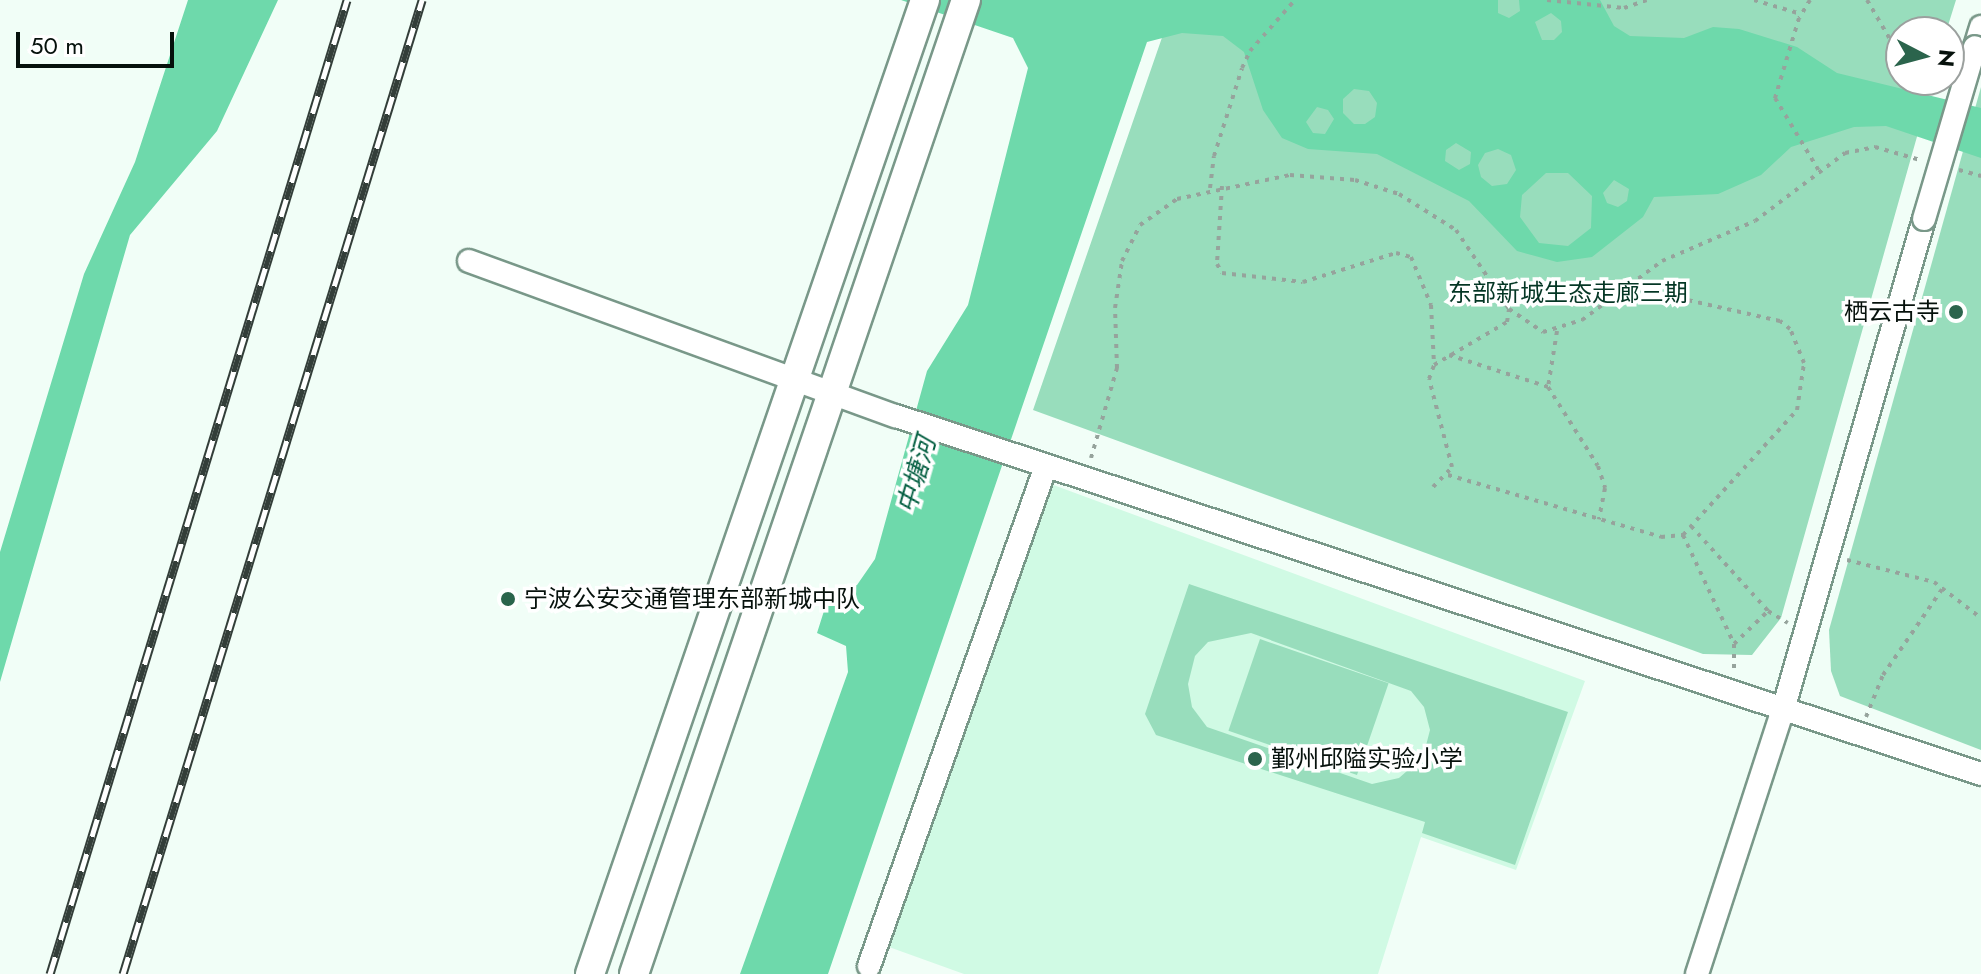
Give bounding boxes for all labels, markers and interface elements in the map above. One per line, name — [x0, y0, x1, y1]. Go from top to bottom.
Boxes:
scale bar — [20, 16, 178, 66]
north arrow — [1885, 16, 1965, 96]
text: 50 m — [30, 28, 84, 63]
text: N — [1930, 48, 1964, 69]
park label: 东部新城生态走廊三期 — [1448, 279, 1688, 307]
place label: 栖云古寺 — [1844, 298, 1940, 326]
marker: 栖云古寺 — [1947, 303, 1965, 321]
water label: 中塘河 — [891, 433, 943, 517]
place label: 宁波公安交通管理东部新城中队 — [524, 585, 860, 613]
marker: 宁波公安交通管理东部新城中队 — [499, 590, 517, 608]
place label: 鄞州邱隘实验小学 — [1271, 745, 1463, 773]
marker: 鄞州邱隘实验小学 — [1246, 750, 1264, 768]

